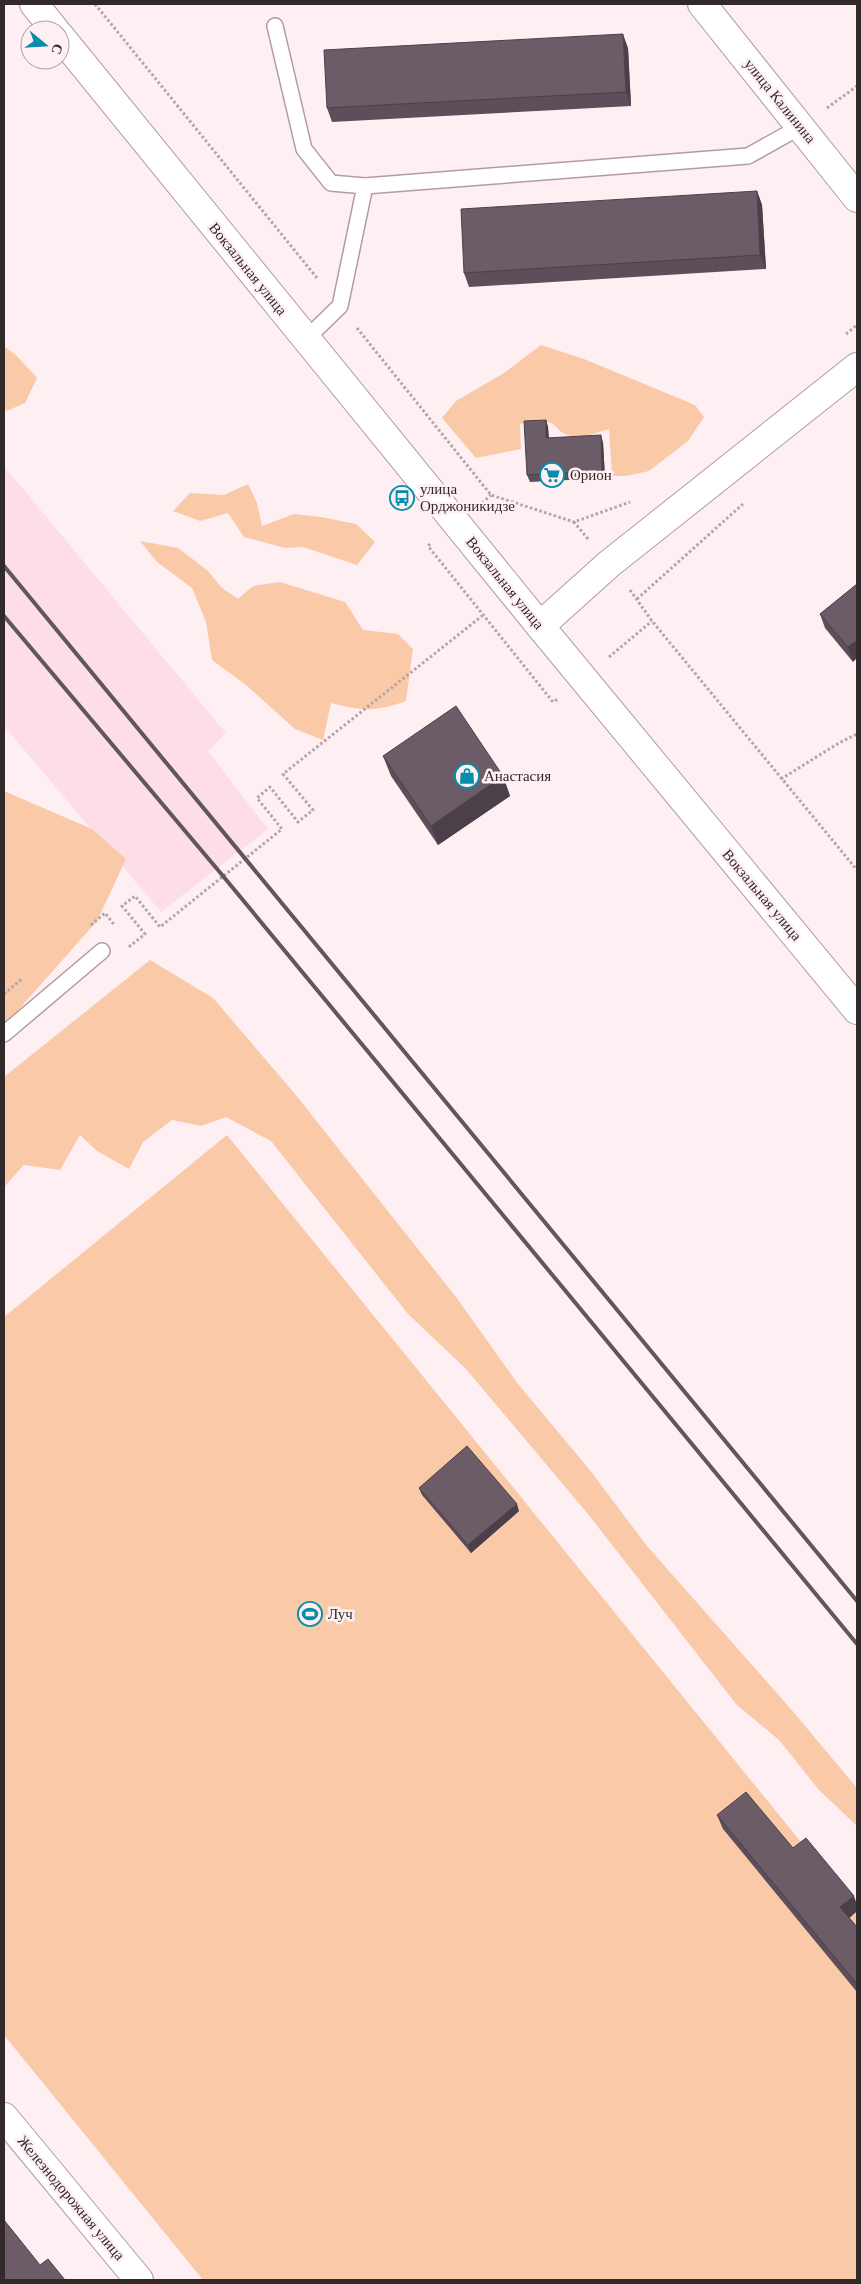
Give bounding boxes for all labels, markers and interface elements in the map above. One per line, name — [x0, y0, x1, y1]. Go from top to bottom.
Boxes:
north arrow — [20, 20, 70, 70]
text: С — [48, 42, 66, 56]
street label: улица Калинина — [741, 56, 819, 147]
street label: Вокзальная улица — [206, 220, 290, 319]
supermarket icon: Орион — [539, 462, 565, 488]
place label: Орион — [570, 467, 612, 483]
place label: улица Орджоникидзе — [420, 481, 515, 514]
bus stop icon: улица Орджоникидзе — [389, 485, 415, 511]
street label: Вокзальная улица — [463, 534, 547, 633]
shop icon: Анастасия — [454, 763, 480, 789]
place label: Анастасия — [484, 768, 551, 784]
street label: Вокзальная улица — [719, 846, 805, 944]
sports icon: Луч — [297, 1601, 323, 1627]
place label: Луч — [328, 1606, 353, 1622]
street label: Железнодорожная улица — [14, 2133, 128, 2264]

